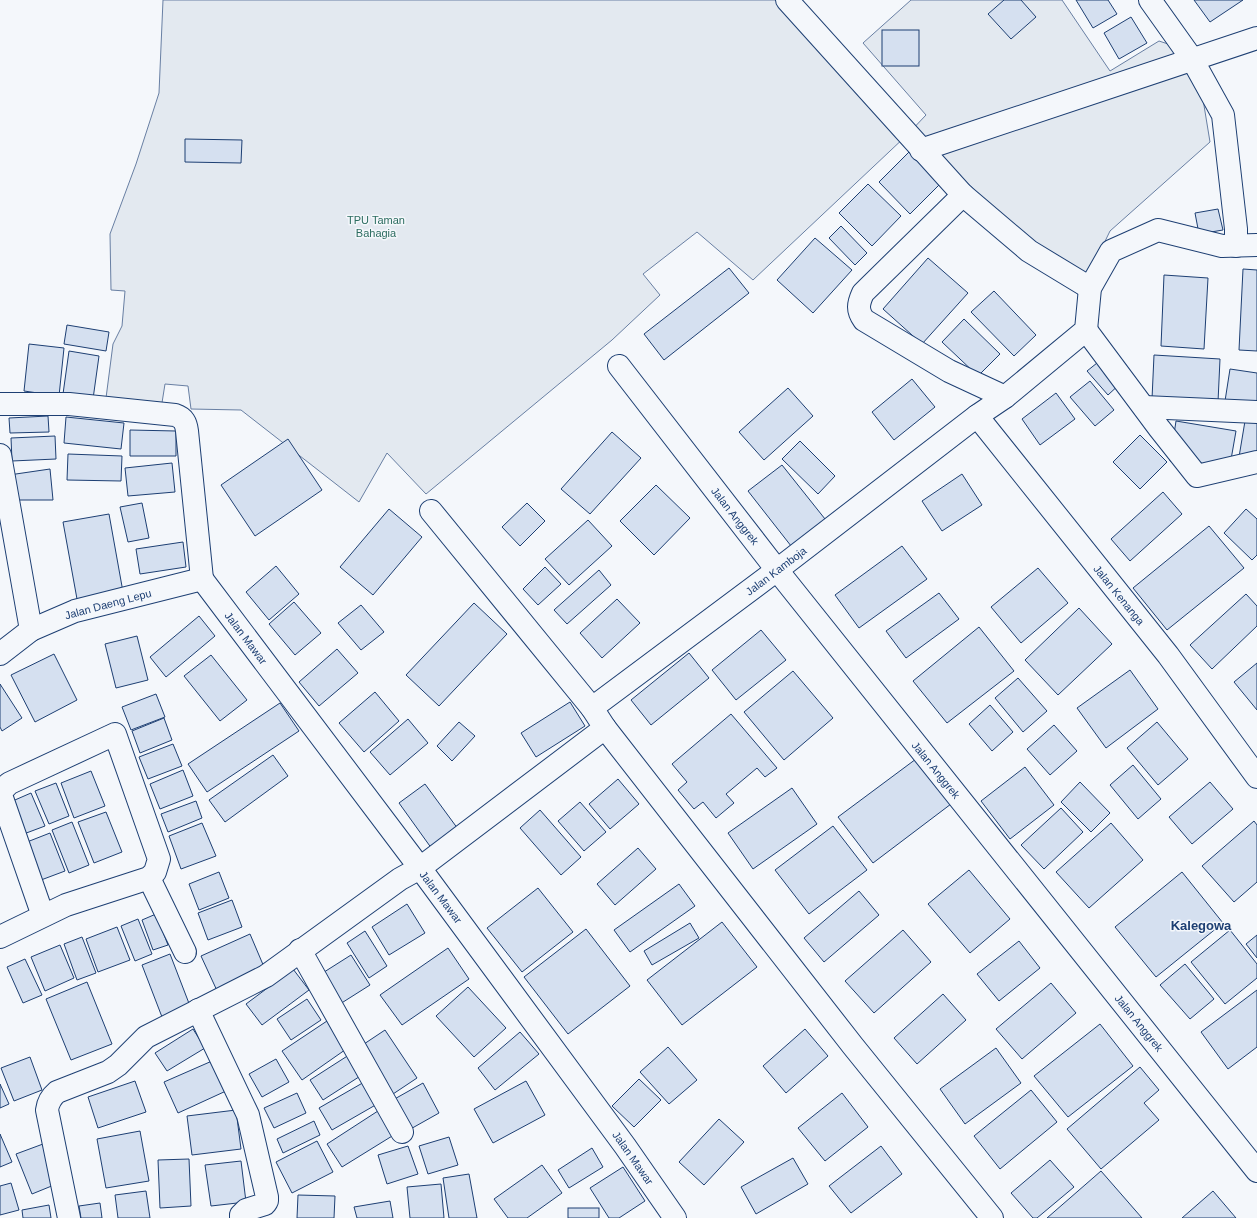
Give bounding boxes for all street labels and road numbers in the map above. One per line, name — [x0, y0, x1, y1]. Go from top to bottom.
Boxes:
street label: Jalan Anggrek — [709, 485, 761, 548]
street label: Jalan Kamboja — [743, 544, 809, 598]
street label: Jalan Kenanga — [1091, 563, 1147, 628]
street label: Jalan Daeng Lepu — [63, 587, 153, 621]
street label: Jalan Mawar — [222, 609, 270, 667]
street label: Jalan Anggrek — [909, 739, 963, 801]
street label: Jalan Mawar — [417, 868, 465, 926]
street label: Jalan Anggrek — [1112, 992, 1166, 1054]
street label: Jalan Mawar — [610, 1129, 656, 1187]

